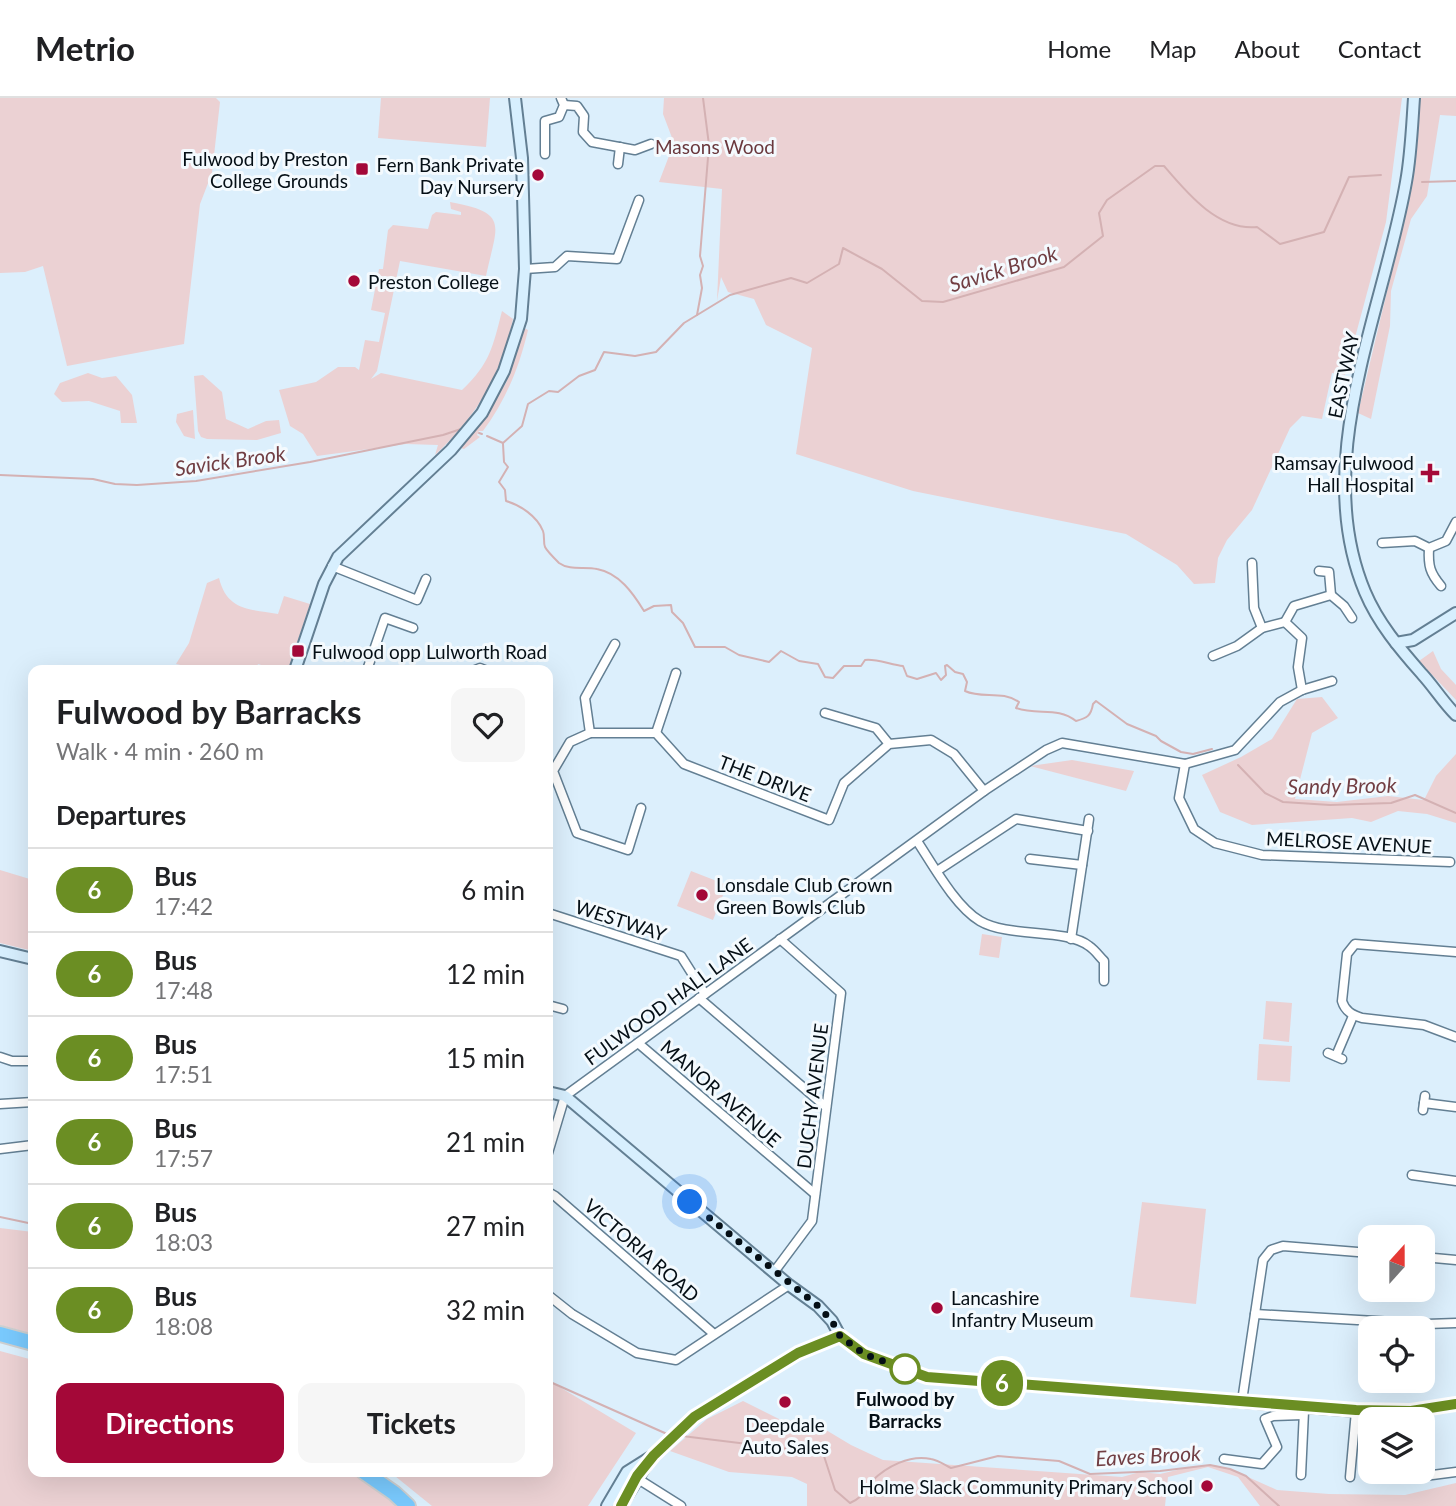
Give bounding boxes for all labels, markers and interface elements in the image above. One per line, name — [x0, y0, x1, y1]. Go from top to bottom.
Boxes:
text: Metrio — [35, 28, 135, 68]
text: Home — [1047, 34, 1111, 63]
text: Map — [1149, 34, 1197, 63]
text: About — [1235, 34, 1300, 63]
text: Contact — [1338, 34, 1421, 63]
park label: Masons Wood — [655, 135, 775, 158]
place label: Fulwood by Preston College Grounds — [182, 147, 348, 192]
place label: Fern Bank Private Day Nursery — [377, 153, 524, 198]
marker: Fulwood by Preston College Grounds — [354, 161, 370, 177]
marker: Fern Bank Private Day Nursery — [530, 167, 546, 183]
water label: Savick Brook — [946, 239, 1061, 296]
place label: Preston College — [368, 270, 499, 293]
marker: Preston College — [346, 273, 362, 289]
street label: EASTWAY — [1323, 330, 1363, 420]
water label: Savick Brook — [173, 440, 288, 480]
place label: Ramsay Fulwood Hall Hospital — [1273, 451, 1414, 496]
marker: Ramsay Fulwood Hall Hospital — [1420, 463, 1440, 483]
place label: Fulwood opp Lulworth Road — [312, 640, 547, 663]
marker: Fulwood opp Lulworth Road — [290, 643, 306, 659]
button: heart — [451, 688, 525, 762]
text: Fulwood by Barracks — [56, 691, 361, 731]
text: Walk · 4 min · 260 m — [56, 737, 264, 765]
street label: THE DRIVE — [716, 750, 814, 806]
water label: Sandy Brook — [1287, 772, 1398, 798]
text: Departures — [56, 799, 186, 831]
street label: MELROSE AVENUE — [1266, 826, 1433, 858]
text: Bus — [154, 860, 197, 892]
place label: Lonsdale Club Crown Green Bowls Club — [716, 873, 893, 918]
text: 6 min — [461, 874, 525, 906]
text: 6 — [88, 875, 101, 904]
marker: Lonsdale Club Crown Green Bowls Club — [694, 887, 710, 903]
text: 17:42 — [154, 892, 213, 920]
street label: WESTWAY — [573, 894, 670, 946]
street label: FULWOOD HALL LANE — [580, 932, 756, 1070]
text: Bus — [154, 944, 197, 976]
text: 12 min — [446, 958, 525, 990]
text: 6 — [88, 959, 101, 988]
text: 17:48 — [154, 976, 213, 1004]
street label: DUCHY AVENUE — [792, 1022, 832, 1170]
text: Bus — [154, 1028, 197, 1060]
street label: MANOR AVENUE — [656, 1035, 786, 1151]
text: 15 min — [446, 1042, 525, 1074]
text: 6 — [88, 1043, 101, 1072]
text: 17:51 — [154, 1060, 213, 1088]
text: Bus — [154, 1112, 197, 1144]
text: 21 min — [446, 1126, 525, 1158]
text: 6 — [88, 1127, 101, 1156]
text: 17:57 — [154, 1144, 213, 1172]
your location — [672, 1184, 707, 1219]
street label: VICTORIA ROAD — [580, 1194, 704, 1306]
text: Bus — [154, 1196, 197, 1228]
text: 27 min — [446, 1210, 525, 1242]
text: 6 — [88, 1211, 101, 1240]
north arrow — [1358, 1225, 1435, 1302]
map controls — [1358, 1225, 1435, 1484]
text: 18:03 — [154, 1228, 213, 1256]
text: Bus — [154, 1280, 197, 1312]
place label: Lancashire Infantry Museum — [951, 1286, 1094, 1331]
text: 32 min — [446, 1294, 525, 1326]
text: 6 — [88, 1295, 101, 1324]
marker: Lancashire Infantry Museum — [929, 1300, 945, 1316]
text: 18:08 — [154, 1312, 213, 1340]
button: locate — [1358, 1316, 1435, 1393]
marker: Fulwood by Barracks — [890, 1354, 920, 1384]
line badge: 6 — [979, 1360, 1025, 1406]
text: 6 — [995, 1368, 1009, 1397]
button: Directions — [56, 1383, 284, 1463]
button: Tickets — [298, 1383, 525, 1463]
place label: Fulwood by Barracks — [856, 1387, 955, 1432]
marker: Deepdale Auto Sales — [777, 1394, 793, 1410]
button: layers — [1358, 1407, 1435, 1484]
place label: Deepdale Auto Sales — [741, 1413, 829, 1458]
water label: Eaves Brook — [1095, 1440, 1202, 1470]
place label: Holme Slack Community Primary School — [859, 1475, 1193, 1498]
marker: Holme Slack Community Primary School — [1199, 1478, 1215, 1494]

